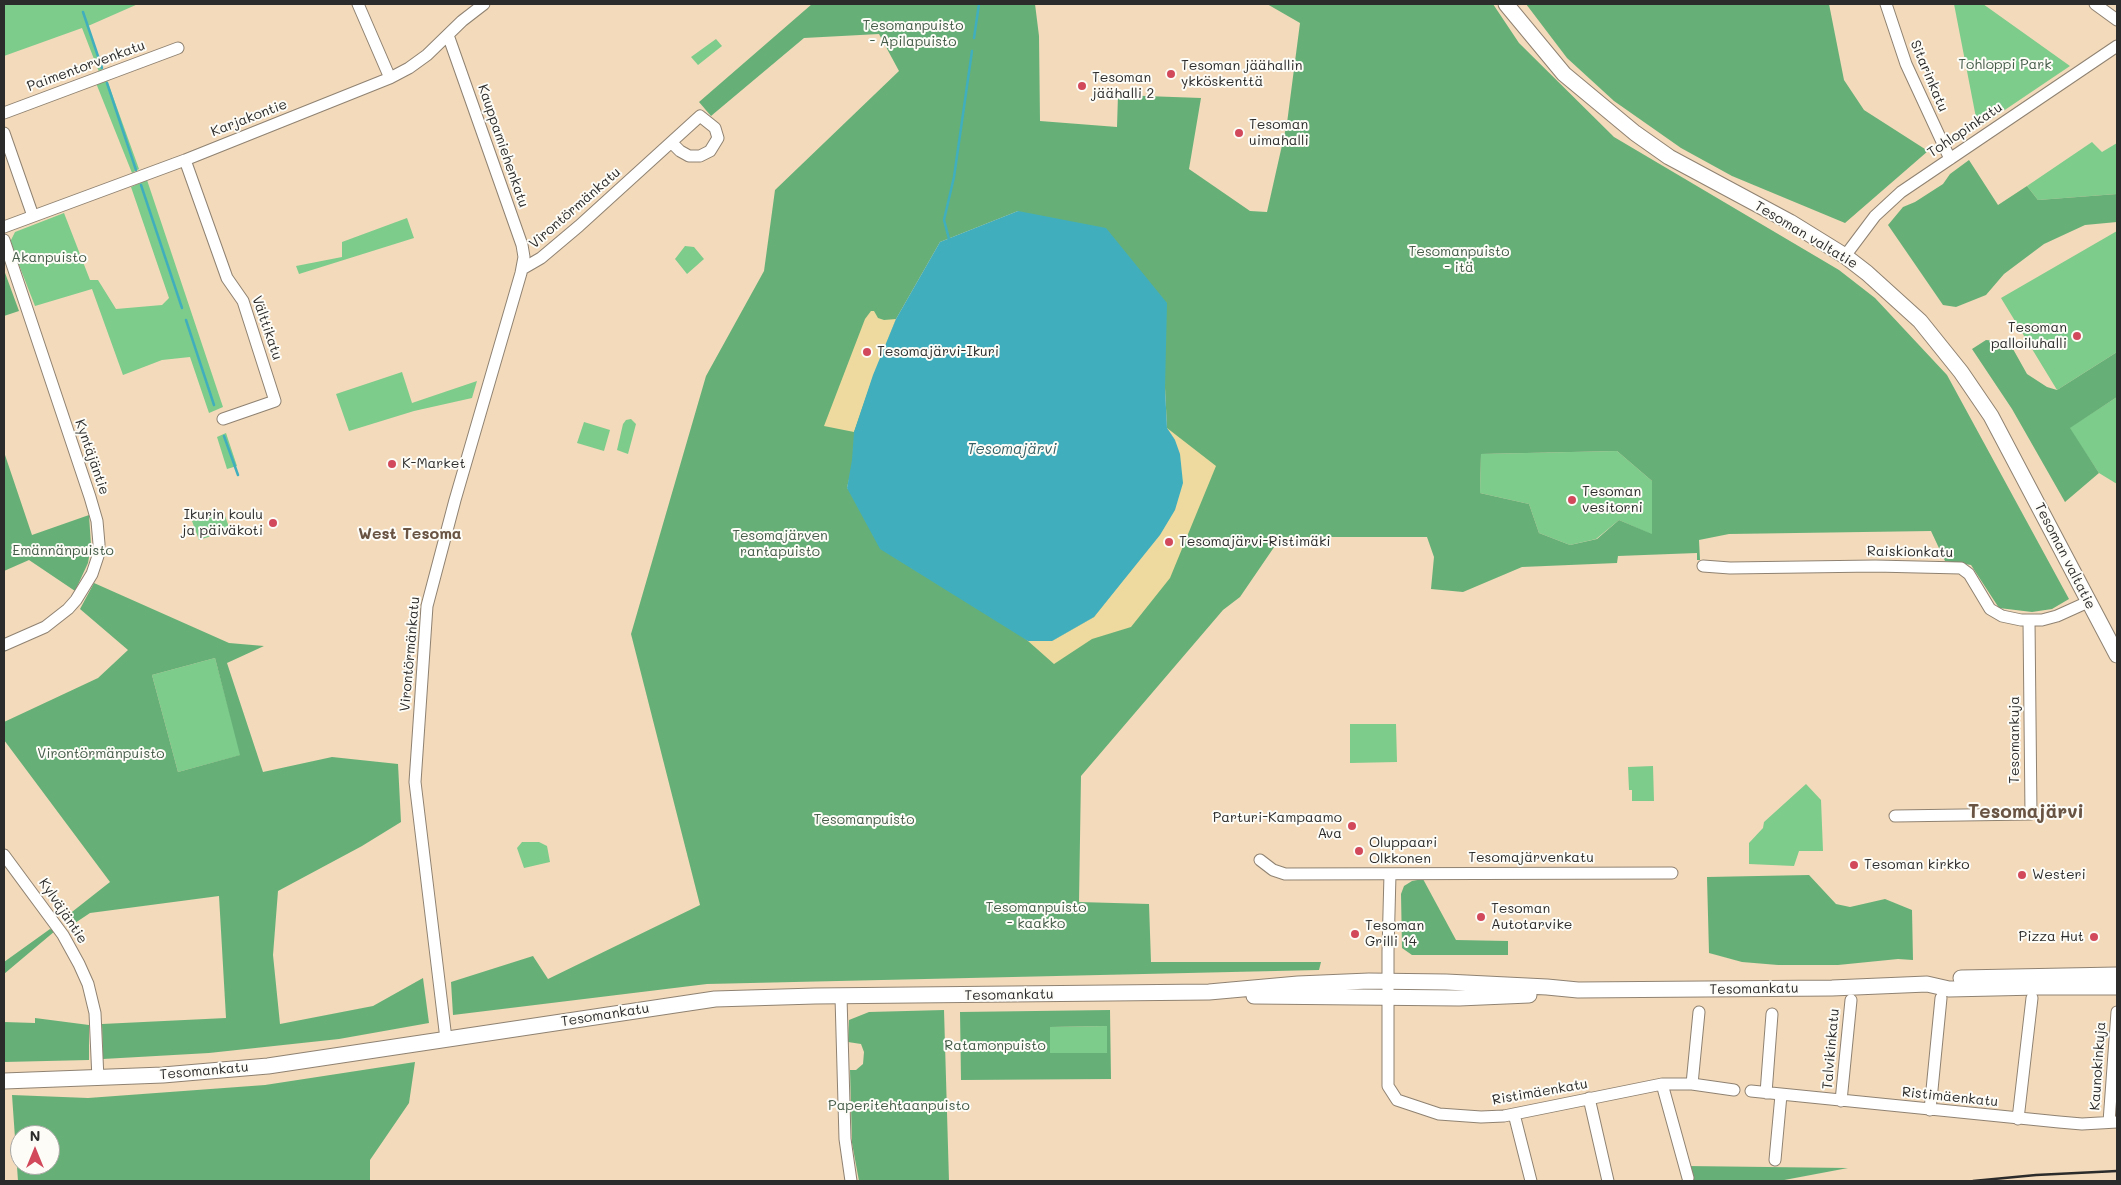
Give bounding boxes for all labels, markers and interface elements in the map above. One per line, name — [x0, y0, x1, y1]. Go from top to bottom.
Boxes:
park label: Tesomanpuisto - Apilapuisto — [862, 18, 964, 50]
street label: Paimentorvenkatu — [25, 37, 147, 95]
street label: Sitarinkatu — [1906, 38, 1952, 114]
park label: Tohloppi Park — [1958, 57, 2052, 73]
place label: Tesoman jäähallin ykköskenttä — [1181, 58, 1303, 90]
marker: Tesoman jäähallin ykköskenttä — [1165, 68, 1177, 80]
place label: Tesoman jäähalli 2 — [1092, 70, 1154, 102]
marker: Tesoman jäähalli 2 — [1076, 80, 1088, 92]
street label: Kauppamiehenkatu — [474, 82, 532, 210]
street label: Karjakontie — [209, 96, 289, 140]
street label: Tohlopinkatu — [1924, 99, 2006, 161]
place label: Tesoman uimahalli — [1249, 117, 1309, 150]
marker: Tesoman uimahalli — [1233, 127, 1245, 139]
street label: Virontörmänkatu — [526, 164, 624, 252]
street label: Tesoman valtatie — [1751, 198, 1861, 272]
park label: Tesomanpuisto - itä — [1408, 244, 1510, 276]
park label: Akanpuisto — [11, 250, 87, 266]
street label: Välttikatu — [248, 294, 286, 362]
place label: Tesoman palloiluhalli — [1991, 320, 2067, 352]
marker: Tesoman palloiluhalli — [2071, 330, 2083, 342]
place label: Tesomajärvi-Ikuri — [877, 344, 999, 360]
marker: Tesomajärvi-Ikuri — [861, 346, 873, 358]
street label: Kyntäjäntie — [71, 417, 113, 497]
water label: Tesomajärvi — [967, 440, 1057, 458]
place label: K-Market — [402, 456, 466, 472]
marker: K-Market — [386, 458, 398, 470]
place label: Tesoman vesitorni — [1582, 484, 1643, 516]
marker: Tesoman vesitorni — [1566, 494, 1578, 506]
street label: Tesoman valtatie — [2031, 500, 2099, 612]
place label: Ikurin koulu ja päiväkoti — [182, 507, 263, 540]
marker: Ikurin koulu ja päiväkoti — [267, 517, 279, 529]
district label: West Tesoma — [358, 524, 462, 544]
park label: Tesomajärven rantapuisto — [732, 528, 828, 560]
place label: Tesomajärvi-Ristimäki — [1179, 534, 1331, 550]
marker: Tesomajärvi-Ristimäki — [1163, 536, 1175, 548]
park label: Emännänpuisto — [12, 543, 114, 559]
street label: Raiskionkatu — [1867, 543, 1953, 561]
street label: Virontörmänkatu — [397, 596, 423, 712]
street label: Tesomankuja — [2007, 696, 2023, 784]
park label: Virontörmänpuisto — [37, 746, 165, 762]
district label: Tesomajärvi — [1968, 801, 2084, 823]
place label: Parturi-Kampaamo Ava — [1213, 810, 1342, 842]
park label: Tesomanpuisto — [813, 812, 915, 828]
marker: Parturi-Kampaamo Ava — [1346, 820, 1358, 832]
place label: Oluppaari Olkkonen — [1369, 835, 1437, 868]
marker: Oluppaari Olkkonen — [1353, 845, 1365, 857]
street label: Tesomajärvenkatu — [1468, 850, 1594, 866]
place label: Tesoman kirkko — [1864, 857, 1970, 873]
marker: Tesoman kirkko — [1848, 859, 1860, 871]
place label: Westeri — [2032, 867, 2086, 883]
marker: Westeri — [2016, 869, 2028, 881]
street label: Kylväjäntie — [35, 875, 91, 947]
park label: Tesomanpuisto - kaakko — [985, 900, 1087, 932]
place label: Tesoman Autotarvike — [1491, 901, 1573, 934]
marker: Tesoman Autotarvike — [1475, 911, 1487, 923]
place label: Tesoman Grilli 14 — [1365, 918, 1424, 950]
marker: Tesoman Grilli 14 — [1349, 928, 1361, 940]
place label: Pizza Hut — [2019, 929, 2084, 945]
marker: Pizza Hut — [2088, 931, 2100, 943]
street label: Tesomankatu — [1709, 980, 1799, 998]
street label: Tesomankatu — [964, 986, 1054, 1004]
street label: Tesomankatu — [560, 1000, 650, 1030]
street label: Talvikinkatu — [1819, 1008, 1843, 1090]
street label: Kaunokinkuja — [2087, 1021, 2109, 1111]
park label: Ratamonpuisto — [944, 1038, 1046, 1054]
street label: Tesomankatu — [159, 1059, 249, 1083]
street label: Ristimäenkatu — [1491, 1075, 1589, 1109]
street label: Ristimäenkatu — [1901, 1084, 1999, 1110]
park label: Paperitehtaanpuisto — [828, 1098, 970, 1114]
north arrow — [10, 1125, 60, 1175]
text: N — [30, 1126, 40, 1145]

